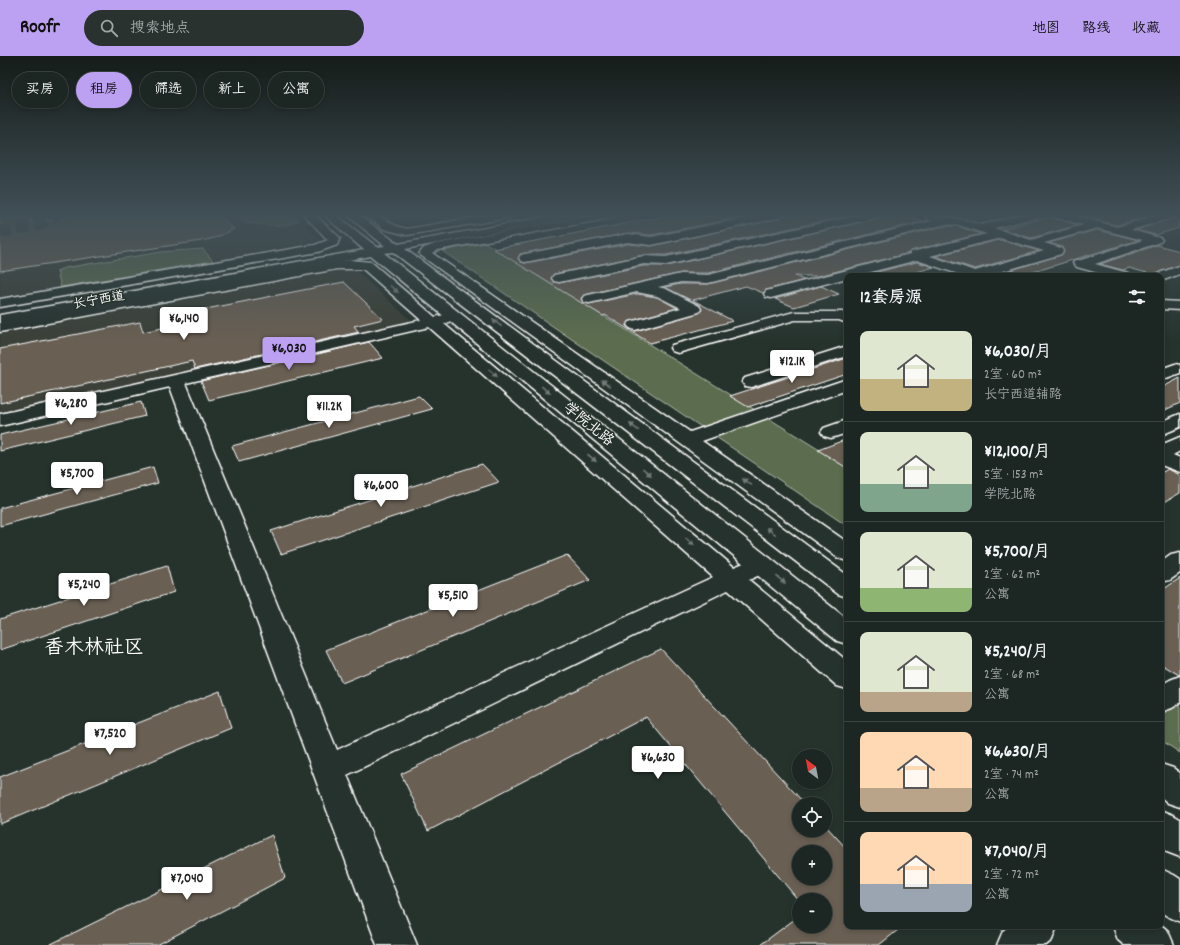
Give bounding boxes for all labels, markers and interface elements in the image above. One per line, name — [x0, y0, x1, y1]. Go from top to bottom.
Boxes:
search box — [84, 10, 364, 46]
text: Roofr — [20, 15, 60, 42]
icon: search — [98, 17, 120, 39]
text: 搜索地点 — [130, 18, 190, 40]
text: 地图 — [1032, 19, 1060, 39]
text: 路线 — [1082, 19, 1110, 39]
text: 收藏 — [1132, 19, 1160, 39]
chip: 买房 — [12, 72, 68, 108]
chip: 租房 — [76, 72, 132, 108]
chip: 筛选 — [140, 72, 196, 108]
chip: 新上 — [204, 72, 260, 108]
chip: 公寓 — [268, 72, 324, 108]
one-way arrow — [389, 284, 399, 293]
icon: filters — [1126, 286, 1148, 308]
street label: 长宁西道 — [72, 287, 126, 315]
text: 12套房源 — [860, 287, 922, 311]
pin: ¥6,140 — [151, 307, 217, 341]
text: ¥6,140 — [169, 310, 199, 329]
one-way arrow — [491, 319, 502, 328]
pin: ¥6,030 — [256, 337, 322, 371]
text: ¥6,030 — [271, 340, 307, 359]
text: ¥6,030/月 — [984, 341, 1052, 365]
icon: home — [892, 347, 940, 395]
pin: ¥12.1K — [759, 350, 825, 384]
text: ¥12.1K — [779, 353, 805, 372]
text: 2室 · 60 m² — [984, 366, 1042, 385]
one-way arrow — [488, 368, 498, 377]
one-way arrow — [601, 379, 612, 387]
one-way arrow — [540, 386, 551, 395]
text: 长宁西道辅路 — [984, 386, 1062, 405]
pin: ¥6,280 — [38, 392, 104, 426]
text: ¥6,280 — [54, 395, 88, 414]
pin: ¥11.2K — [296, 395, 362, 429]
text: ¥11.2K — [316, 398, 342, 417]
street label: 学院北路 — [558, 398, 618, 452]
one-way arrow — [628, 423, 639, 431]
text: ¥12,100/月 — [984, 441, 1051, 465]
icon: home — [892, 448, 940, 496]
one-way arrow — [586, 453, 597, 462]
pin: ¥5,700 — [44, 462, 110, 496]
text: ¥5,700 — [60, 465, 94, 484]
text: 5室 · 153 m² — [984, 466, 1043, 485]
one-way arrow — [641, 468, 652, 477]
pin: ¥6,600 — [348, 474, 414, 508]
text: ¥6,600 — [363, 477, 399, 496]
one-way arrow — [741, 478, 752, 486]
text: 学院北路 — [984, 486, 1036, 505]
one-way arrow — [766, 526, 777, 535]
one-way arrow — [685, 538, 695, 547]
text: ¥5,700/月 — [984, 541, 1050, 565]
icon: home — [892, 548, 940, 596]
text: 2室 · 62 m² — [984, 566, 1040, 585]
pin: ¥5,240 — [51, 573, 117, 607]
text: ¥5,240 — [68, 576, 100, 595]
one-way arrow — [775, 576, 786, 585]
pin: ¥5,510 — [420, 584, 486, 618]
text: 公寓 — [984, 586, 1010, 605]
text: ¥5,510 — [438, 587, 468, 606]
district label: 香木林社区 — [44, 635, 144, 663]
text: ¥5,240/月 — [984, 641, 1049, 665]
icon: home — [892, 648, 940, 696]
text: 2室 · 68 m² — [984, 666, 1040, 685]
text: 公寓 — [984, 686, 1010, 705]
pin: ¥7,520 — [77, 722, 143, 756]
text: ¥7,520 — [94, 725, 126, 744]
text: ¥6,630/月 — [984, 741, 1051, 765]
pin: ¥6,630 — [625, 746, 691, 780]
icon: home — [892, 748, 940, 796]
text: ¥6,630 — [641, 749, 675, 768]
north arrow — [792, 749, 832, 789]
map controls — [792, 749, 832, 933]
text: 2室 · 74 m² — [984, 766, 1039, 785]
text: 公寓 — [984, 786, 1010, 805]
button: locate — [792, 797, 832, 837]
text: ¥7,040/月 — [984, 841, 1049, 865]
button: + — [792, 845, 832, 885]
icon: home — [892, 848, 940, 896]
text: 2室 · 72 m² — [984, 866, 1039, 885]
pin: ¥7,040 — [154, 867, 220, 901]
text: ¥7,040 — [170, 870, 204, 889]
text: 公寓 — [984, 886, 1010, 905]
button: − — [792, 893, 832, 933]

